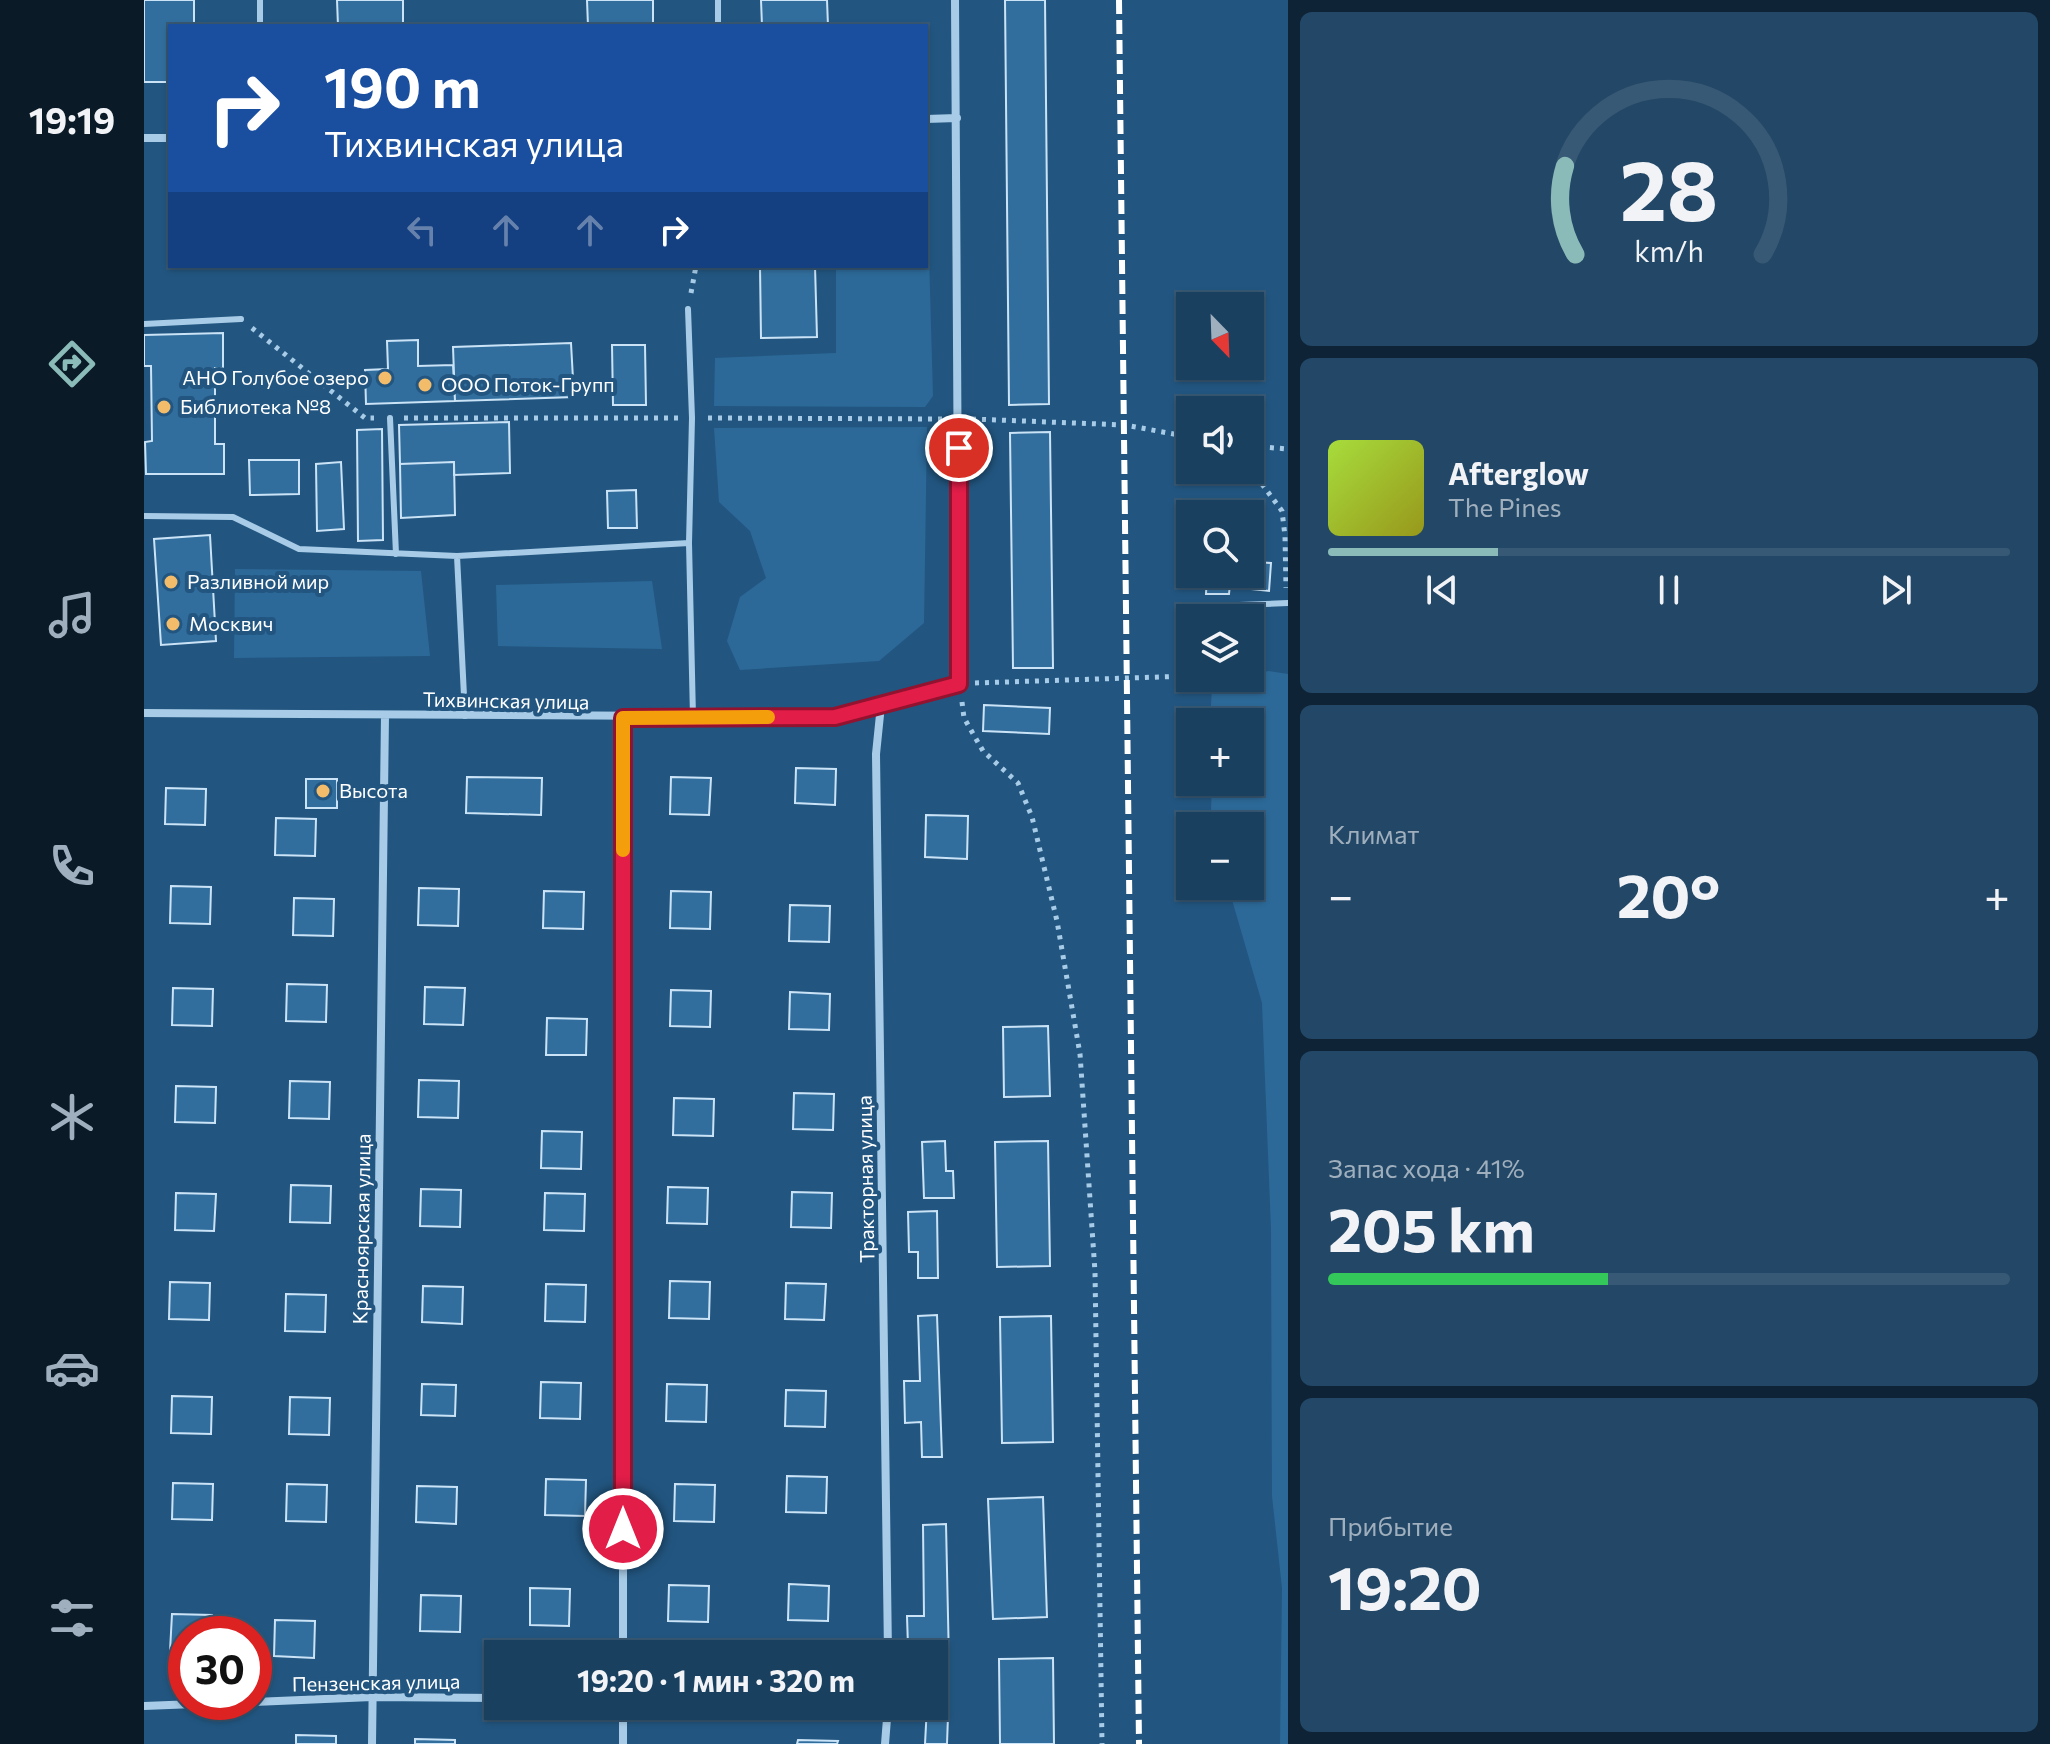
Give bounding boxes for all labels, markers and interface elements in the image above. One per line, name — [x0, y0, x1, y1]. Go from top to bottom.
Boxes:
text: 190 m — [324, 51, 481, 120]
icon: right — [192, 56, 296, 160]
text: 19:19 — [29, 97, 115, 141]
text: Тихвинская улица — [324, 120, 624, 164]
text: 28 — [1620, 136, 1718, 238]
icon: left — [400, 208, 444, 252]
icon: ahead — [484, 208, 528, 252]
icon: ahead — [568, 208, 612, 252]
icon: right — [652, 208, 696, 252]
text: km/h — [1634, 233, 1704, 268]
north arrow — [1176, 292, 1264, 380]
map controls — [1176, 292, 1264, 900]
icon: directions — [44, 336, 100, 392]
place label: АНО Голубое озеро — [182, 365, 369, 389]
marker: АНО Голубое озеро — [376, 369, 394, 387]
place label: ООО Поток-Групп — [441, 372, 615, 396]
marker: ООО Поток-Групп — [416, 376, 434, 394]
place label: Библиотека №8 — [180, 394, 331, 418]
button: sound — [1176, 396, 1264, 484]
marker: Библиотека №8 — [155, 398, 173, 416]
pin — [925, 414, 993, 482]
icon: arrive — [937, 426, 981, 470]
text: Afterglow — [1448, 454, 1589, 491]
text: The Pines — [1448, 491, 1562, 522]
button: search — [1176, 500, 1264, 588]
icon: previous — [1420, 568, 1464, 612]
icon: pause — [1647, 568, 1691, 612]
icon: next — [1874, 568, 1918, 612]
place label: Разливной мир — [187, 569, 329, 593]
marker: Разливной мир — [162, 573, 180, 591]
icon: music — [44, 587, 100, 643]
button: layers — [1176, 604, 1264, 692]
place label: Москвич — [189, 611, 273, 635]
marker: Москвич — [164, 615, 182, 633]
street label: Тихвинская улица — [422, 687, 590, 713]
button: + — [1176, 708, 1264, 796]
place label: Высота — [339, 778, 408, 802]
marker: Высота — [314, 782, 332, 800]
button: − — [1176, 812, 1264, 900]
text: Климат — [1328, 818, 1420, 849]
icon: phone — [44, 838, 100, 894]
text: 20° — [1617, 857, 1720, 930]
text: − — [1328, 867, 1353, 921]
text: + — [1984, 867, 2010, 921]
icon: climate — [44, 1089, 100, 1145]
street label: Тракторная улица — [852, 1095, 878, 1263]
street label: Красноярская улица — [347, 1133, 375, 1325]
text: Запас хода · 41% — [1328, 1152, 1525, 1183]
text: 205 km — [1328, 1191, 1535, 1264]
icon: car — [44, 1340, 100, 1396]
position arrow — [581, 1487, 665, 1571]
text: Прибытие — [1328, 1510, 1453, 1541]
text: 19:20 — [1328, 1549, 1482, 1622]
icon: filters — [44, 1590, 100, 1646]
speed limit sign: 30 — [168, 1616, 272, 1720]
text: 19:20 · 1 мин · 320 m — [577, 1661, 855, 1698]
street label: Пензенская улица — [292, 1669, 460, 1695]

